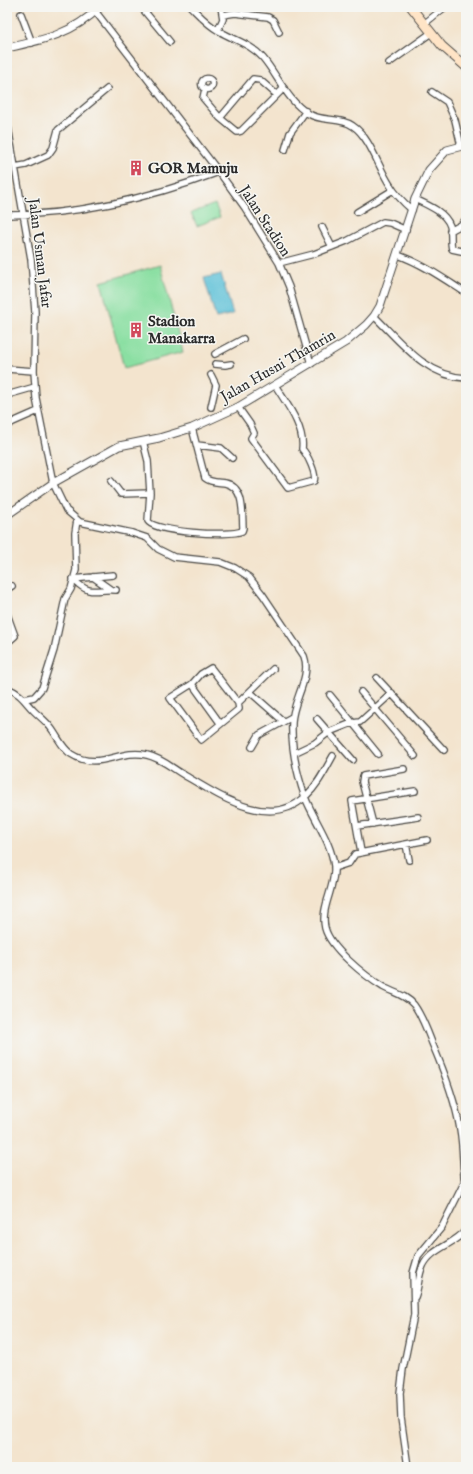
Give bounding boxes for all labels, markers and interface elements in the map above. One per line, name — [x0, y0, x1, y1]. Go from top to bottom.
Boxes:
building icon: GOR Mamuju — [127, 159, 145, 177]
place label: GOR Mamuju — [148, 159, 238, 178]
street label: Jalan Stadion — [234, 180, 295, 260]
street label: Jalan Usman Jafar — [24, 195, 56, 310]
place label: Stadion Manakarra — [148, 312, 216, 348]
building icon: Stadion Manakarra — [127, 321, 145, 339]
street label: Jalan Husni Thamrin — [215, 325, 339, 408]

